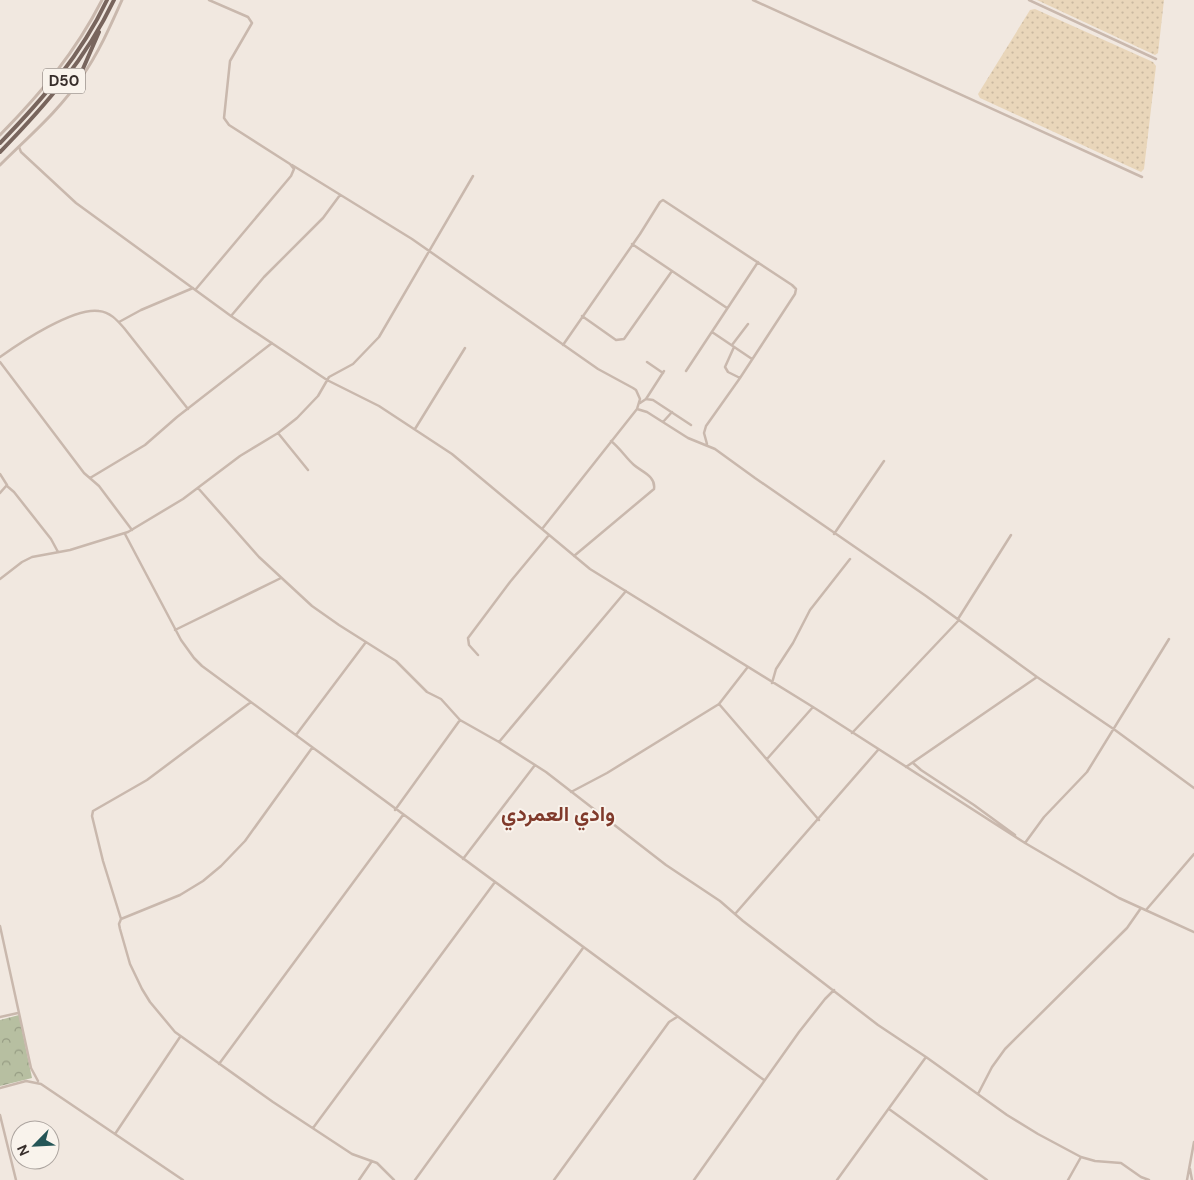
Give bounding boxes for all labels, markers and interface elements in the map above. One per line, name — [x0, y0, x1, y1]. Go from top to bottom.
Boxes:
road number: D50 — [43, 68, 85, 94]
district label: وادي العمردي — [501, 800, 615, 831]
north arrow — [10, 1120, 60, 1170]
text: N — [13, 1142, 33, 1159]

